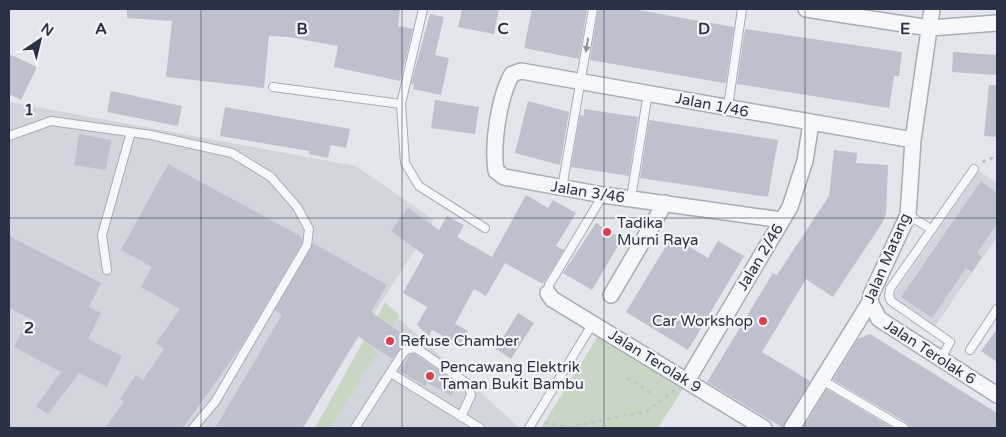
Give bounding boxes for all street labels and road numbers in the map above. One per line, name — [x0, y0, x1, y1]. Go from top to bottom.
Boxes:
street label: Jalan 1/46 — [674, 89, 750, 121]
street label: Jalan 3/46 — [550, 177, 626, 207]
street label: Jalan Matang — [860, 210, 914, 306]
street label: Jalan 2/46 — [733, 220, 787, 294]
street label: Jalan Terolak 6 — [881, 316, 979, 388]
street label: Jalan Terolak 9 — [605, 325, 705, 397]

